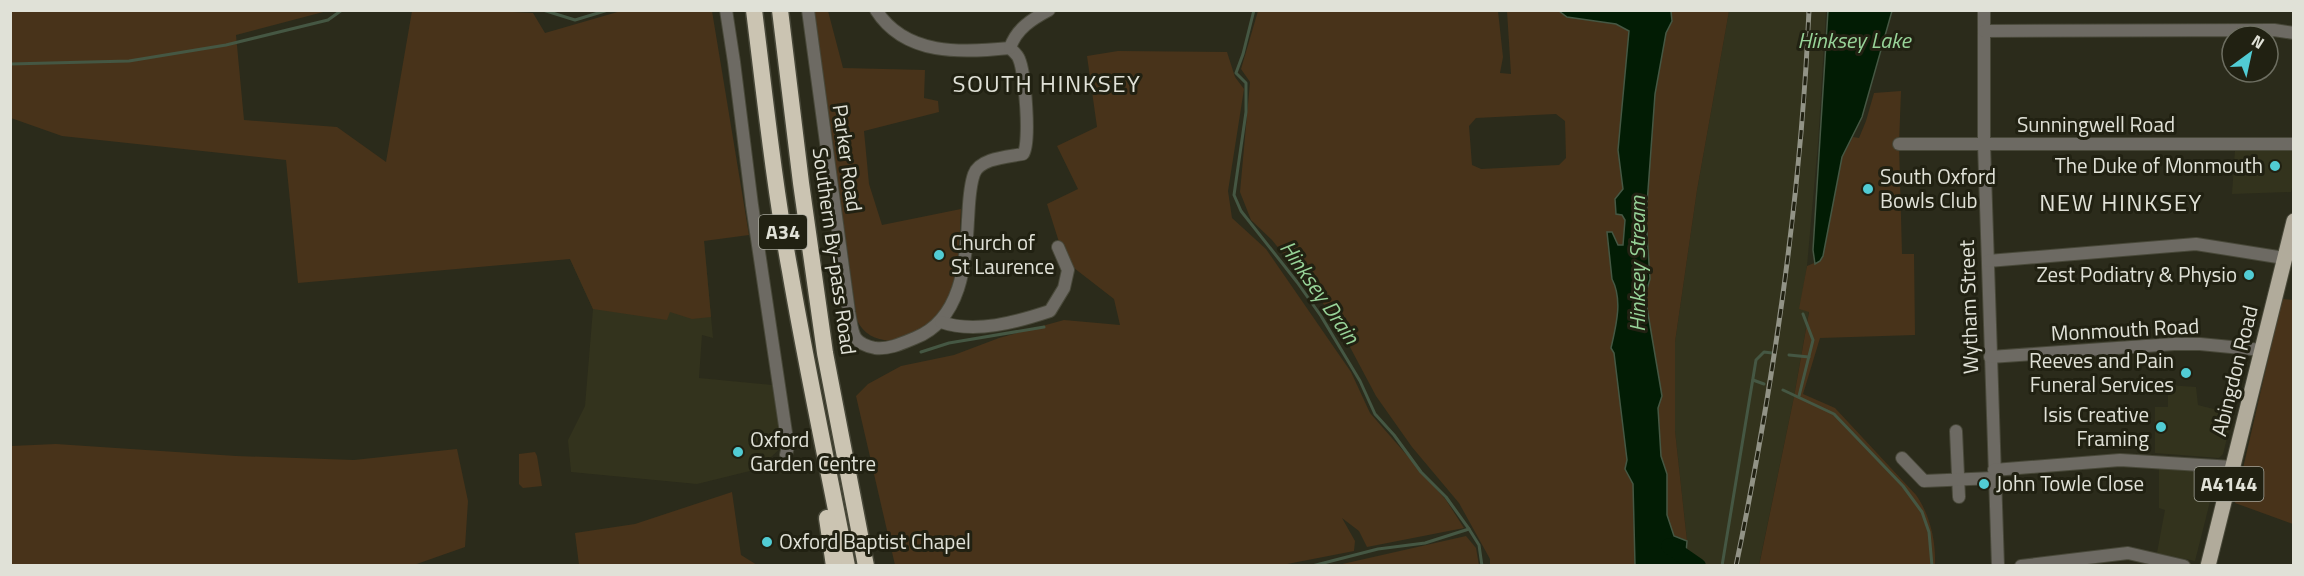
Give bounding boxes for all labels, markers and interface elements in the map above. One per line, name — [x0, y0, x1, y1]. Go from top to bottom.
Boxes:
water label: Hinksey Lake — [1797, 23, 1912, 57]
north arrow — [2220, 24, 2280, 84]
text: N — [2247, 28, 2269, 55]
district label: SOUTH HINKSEY — [952, 65, 1142, 101]
street label: Parker Road — [825, 102, 871, 214]
street label: Sunningwell Road — [2017, 108, 2175, 140]
street label: Southern By-pass Road — [805, 145, 865, 357]
place label: The Duke of Monmouth — [2055, 149, 2263, 181]
marker: The Duke of Monmouth — [2268, 159, 2282, 173]
place label: South Oxford Bowls Club — [1880, 160, 1996, 216]
marker: South Oxford Bowls Club — [1861, 182, 1875, 196]
district label: NEW HINKSEY — [2039, 184, 2203, 220]
water label: Hinksey Stream — [1620, 195, 1654, 332]
road number: A34 — [759, 215, 807, 249]
place label: Church of St Laurence — [951, 226, 1055, 282]
water label: Hinksey Drain — [1272, 233, 1369, 352]
street label: Wytham Street — [1950, 239, 1986, 375]
marker: Church of St Laurence — [932, 248, 946, 262]
place label: Zest Podiatry & Physio — [2036, 258, 2237, 290]
marker: Zest Podiatry & Physio — [2242, 268, 2256, 282]
street label: Abingdon Road — [2202, 302, 2266, 440]
street label: Monmouth Road — [2050, 309, 2200, 349]
place label: Reeves and Pain Funeral Services — [2029, 344, 2174, 400]
marker: Reeves and Pain Funeral Services — [2179, 366, 2193, 380]
place label: Isis Creative Framing — [2043, 398, 2149, 454]
marker: Isis Creative Framing — [2154, 420, 2168, 434]
place label: Oxford Garden Centre — [750, 423, 876, 479]
marker: Oxford Garden Centre — [731, 445, 745, 459]
place label: John Towle Close — [1996, 467, 2144, 499]
road number: A4144 — [2194, 467, 2264, 501]
marker: John Towle Close — [1977, 477, 1991, 491]
place label: Oxford Baptist Chapel — [779, 525, 971, 557]
marker: Oxford Baptist Chapel — [760, 535, 774, 549]

